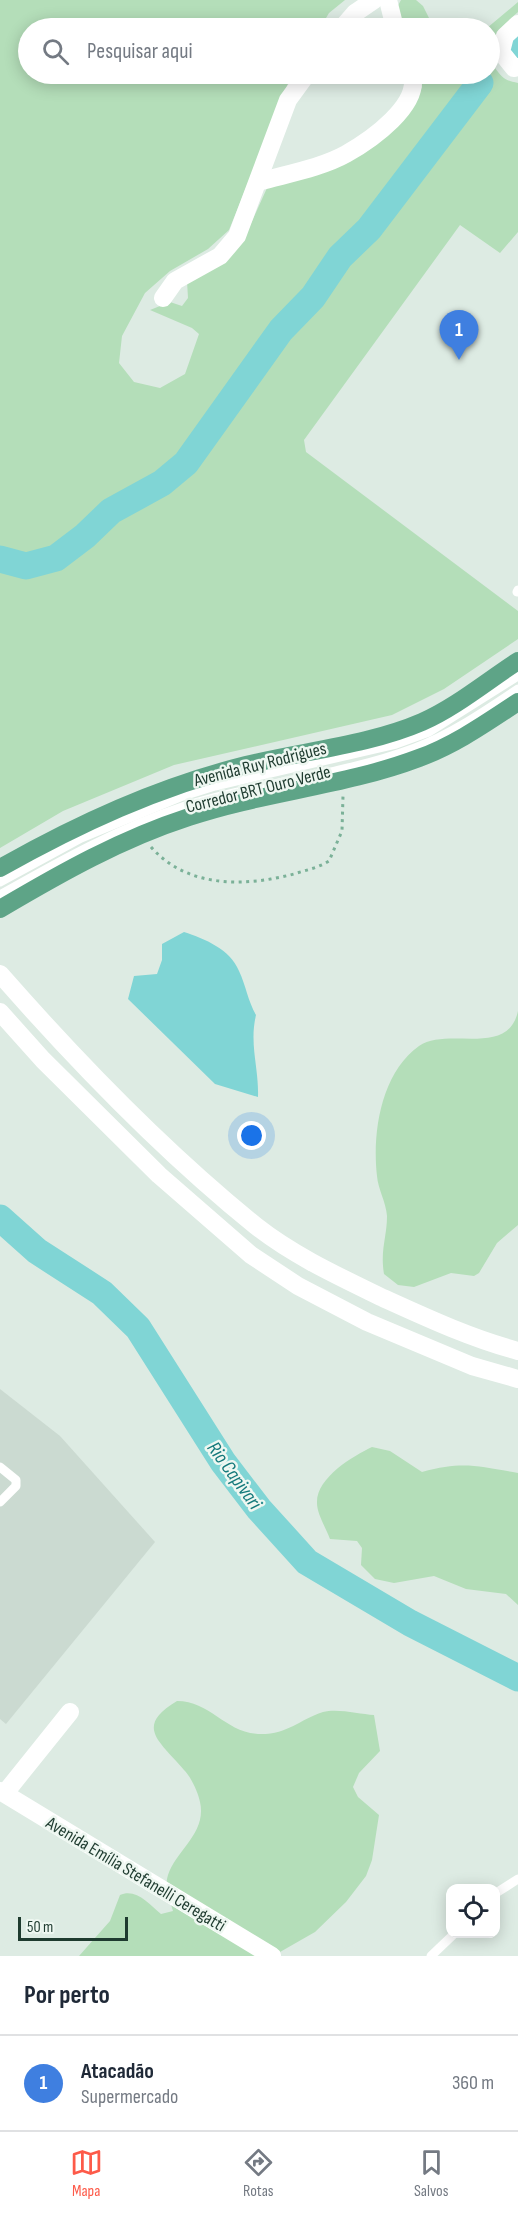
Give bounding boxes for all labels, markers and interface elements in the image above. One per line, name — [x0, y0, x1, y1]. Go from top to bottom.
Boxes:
search box — [18, 18, 500, 84]
icon: search — [39, 35, 72, 68]
text: Pesquisar aqui — [87, 38, 192, 65]
pin: 1 — [440, 310, 478, 360]
street label: Avenida Ruy Rodrigues — [191, 738, 328, 791]
street label: Corredor BRT Ouro Verde — [183, 761, 333, 818]
your location — [237, 1121, 266, 1150]
water label: Rio Capivari — [202, 1437, 268, 1515]
street label: Avenida Emília Stefanelli Ceregatti — [41, 1812, 229, 1936]
map controls — [446, 1884, 500, 1938]
button: locate — [446, 1884, 500, 1938]
scale bar — [18, 1914, 128, 1942]
text: 50 m — [27, 1918, 53, 1937]
text: Por perto — [24, 1980, 110, 2011]
text: Atacadão — [81, 2058, 154, 2085]
text: 1 — [40, 2071, 47, 2095]
text: 360 m — [452, 2071, 494, 2095]
text: Supermercado — [81, 2085, 178, 2109]
tab: Mapa — [70, 2146, 103, 2201]
tab: Rotas — [242, 2146, 275, 2201]
tab: Salvos — [414, 2146, 448, 2201]

